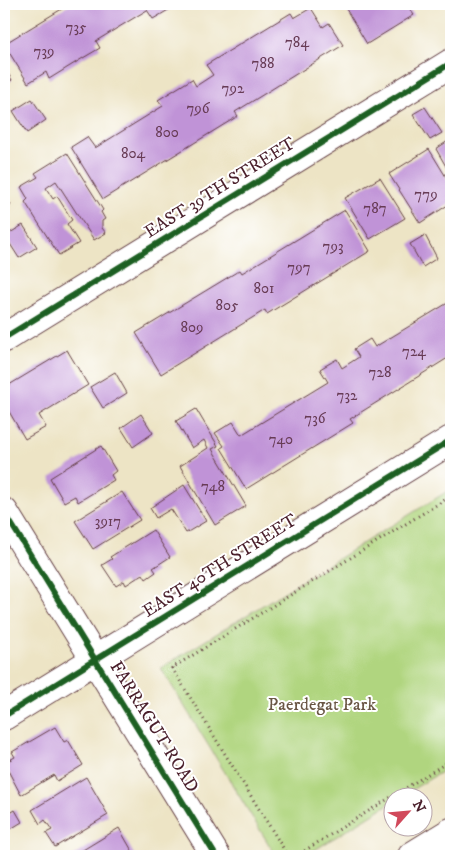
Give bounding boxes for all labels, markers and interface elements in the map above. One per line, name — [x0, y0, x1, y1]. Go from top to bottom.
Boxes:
house number: 735 — [66, 18, 87, 37]
house number: 784 — [285, 33, 309, 52]
house number: 739 — [34, 42, 54, 61]
house number: 788 — [252, 54, 274, 73]
house number: 792 — [222, 79, 245, 98]
house number: 796 — [186, 99, 211, 118]
house number: 800 — [155, 123, 179, 142]
street label: EAST 39TH STREET — [141, 132, 300, 243]
house number: 804 — [121, 144, 145, 163]
house number: 779 — [414, 185, 438, 204]
house number: 787 — [363, 199, 387, 218]
house number: 793 — [323, 237, 343, 256]
house number: 797 — [287, 258, 311, 277]
house number: 801 — [253, 279, 275, 298]
house number: 805 — [215, 296, 239, 315]
house number: 809 — [180, 318, 204, 337]
house number: 724 — [402, 342, 426, 361]
house number: 728 — [369, 363, 391, 382]
house number: 732 — [337, 386, 358, 405]
house number: 736 — [304, 409, 327, 428]
house number: 740 — [269, 430, 293, 449]
house number: 748 — [201, 477, 225, 496]
street label: EAST 40TH STREET — [139, 509, 302, 622]
house number: 3917 — [95, 512, 121, 531]
street label: FARRAGUT ROAD — [105, 657, 203, 797]
park label: Paerdegat Park — [268, 694, 376, 716]
north arrow — [382, 788, 432, 838]
text: N — [408, 797, 430, 816]

